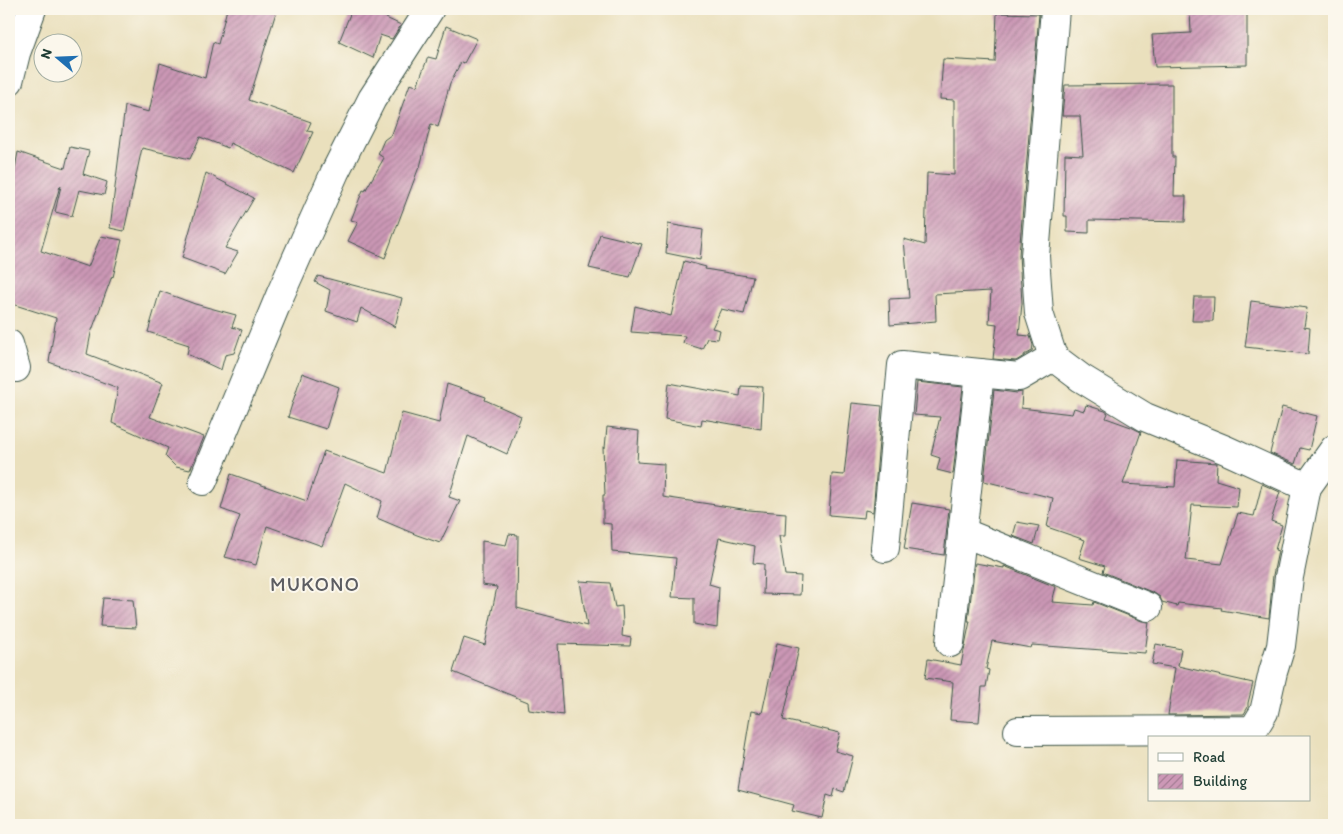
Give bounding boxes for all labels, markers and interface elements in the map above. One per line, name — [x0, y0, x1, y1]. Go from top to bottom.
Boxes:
north arrow — [32, 32, 82, 82]
text: N — [37, 47, 56, 61]
district label: MUKONO — [270, 572, 360, 596]
legend — [1148, 736, 1310, 802]
text: Road — [1193, 748, 1226, 766]
text: Building — [1193, 772, 1247, 790]

